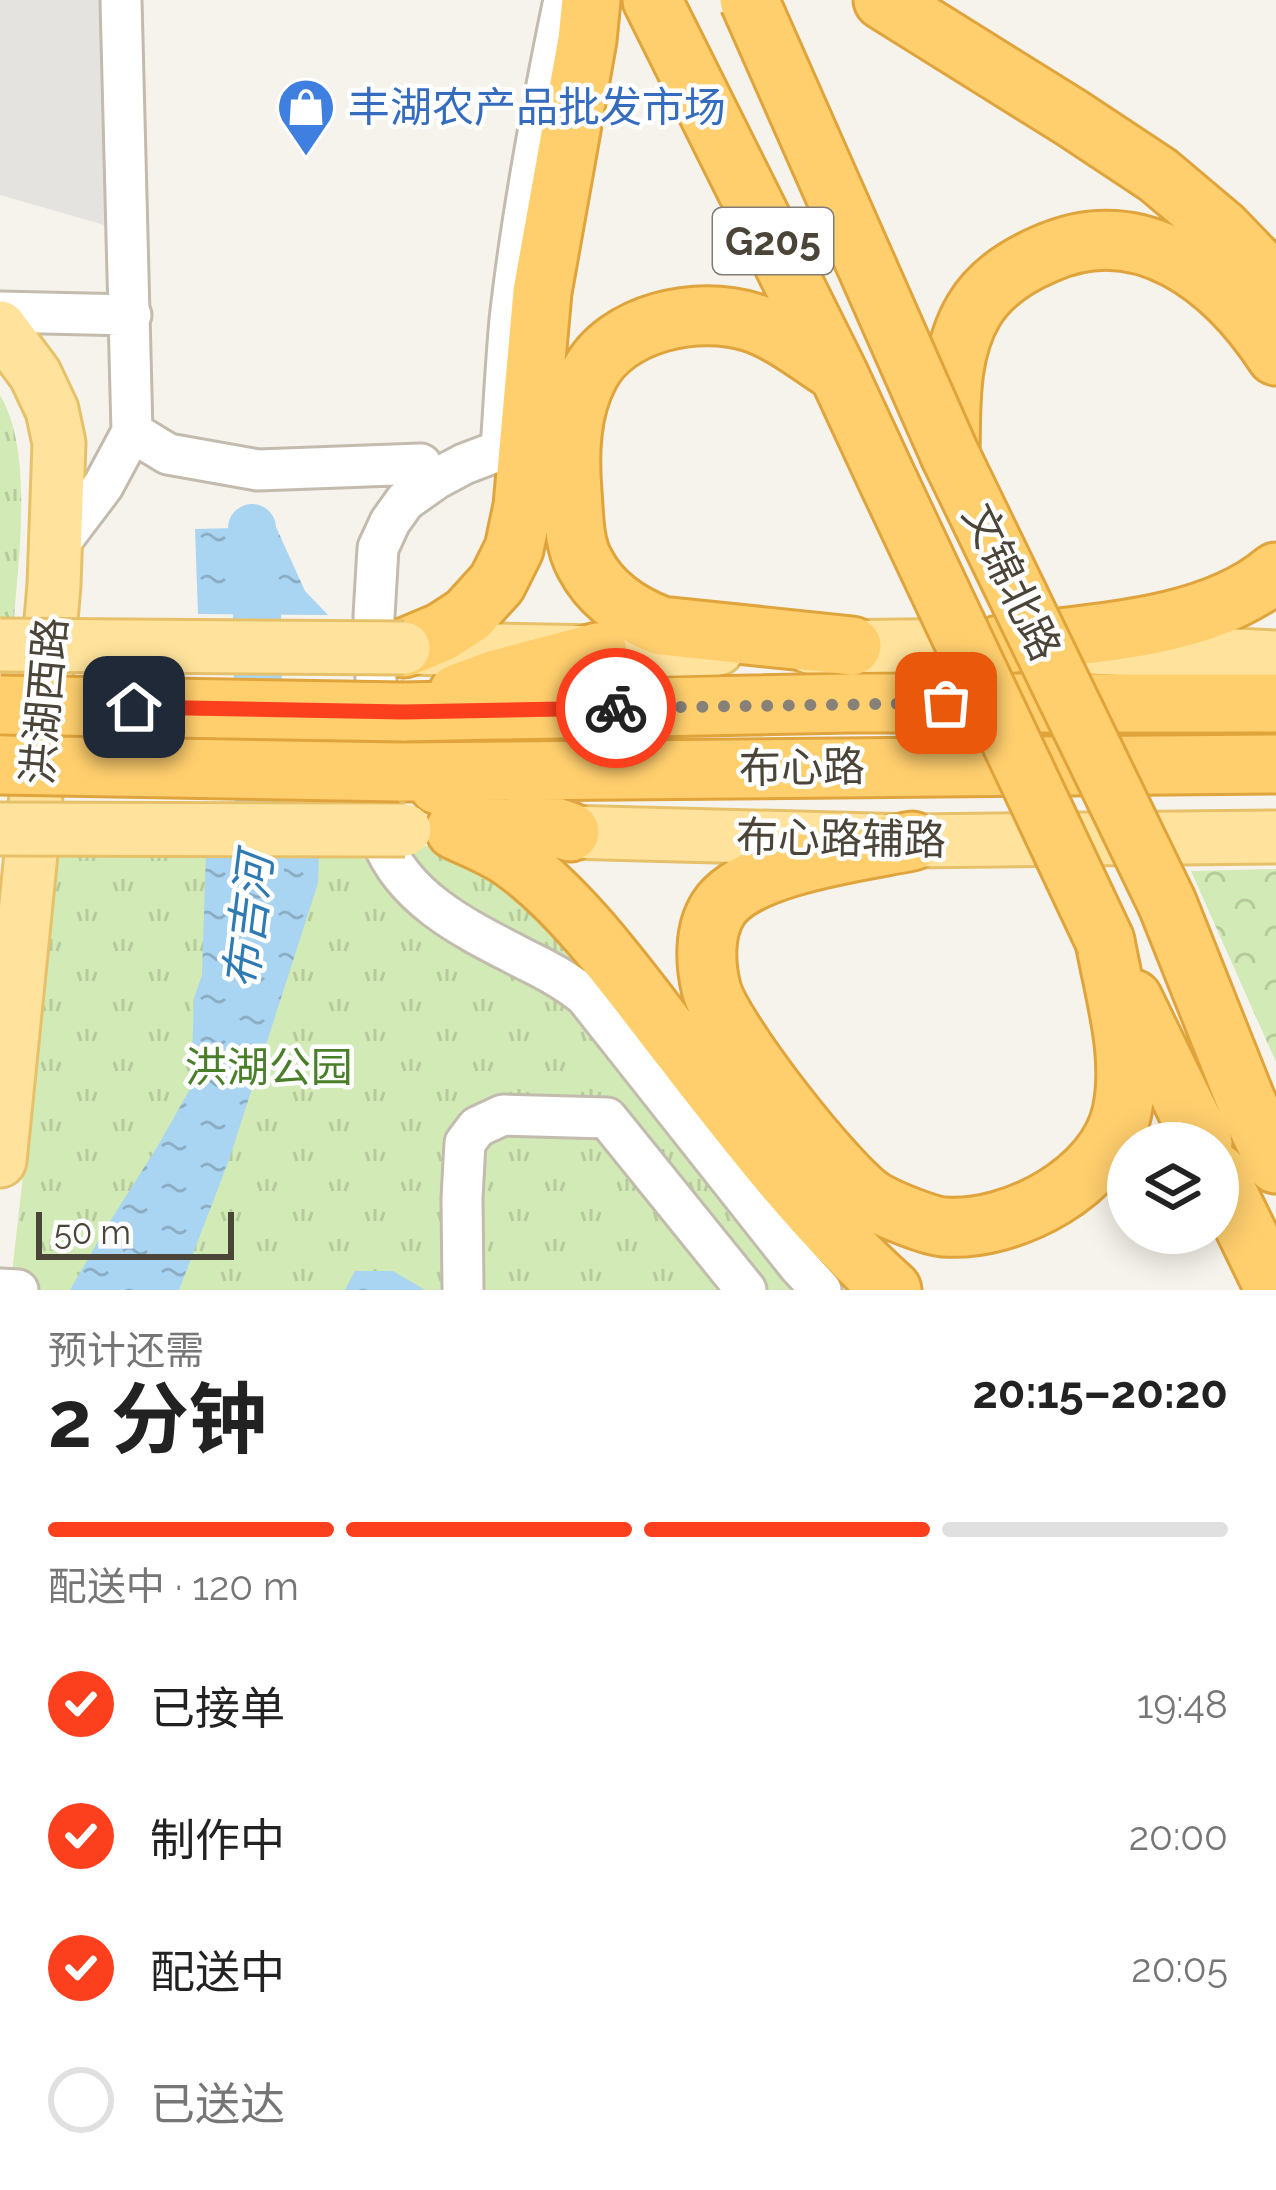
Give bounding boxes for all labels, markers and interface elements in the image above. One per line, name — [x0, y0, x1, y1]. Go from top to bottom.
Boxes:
shop icon: 丰湖农产品批发市场 — [275, 76, 337, 158]
place label: 丰湖农产品批发市场 — [348, 83, 726, 132]
road number: G205 — [713, 208, 833, 274]
street label: 文锦北路 — [953, 496, 1070, 668]
street label: 洪湖西路 — [13, 615, 76, 787]
courier — [556, 648, 676, 768]
pin — [895, 652, 997, 754]
pin — [83, 656, 185, 758]
icon: bag — [913, 670, 979, 736]
icon: home — [101, 674, 167, 740]
icon: bike — [583, 675, 649, 741]
street label: 布心路 — [739, 742, 865, 793]
street label: 布心路辅路 — [736, 812, 946, 865]
water label: 布吉河 — [214, 843, 284, 991]
park label: 洪湖公园 — [185, 1043, 353, 1092]
map controls — [1107, 1122, 1239, 1254]
button: layers — [1107, 1122, 1239, 1254]
scale bar — [36, 1206, 234, 1259]
text: 50 m — [54, 1213, 131, 1252]
text: 预计还需 — [48, 1327, 204, 1373]
text: 20:15–20:20 — [972, 1366, 1228, 1419]
text: 2 分钟 — [48, 1374, 267, 1465]
text: 配送中 · 120 m — [48, 1563, 299, 1609]
icon: check — [48, 1671, 114, 1737]
text: 19:48 — [1137, 1681, 1228, 1727]
text: 已接单 — [150, 1682, 285, 1735]
icon: check — [48, 1803, 114, 1869]
text: 20:00 — [1129, 1813, 1228, 1859]
text: 制作中 — [150, 1814, 285, 1867]
icon: check — [48, 1935, 114, 2001]
text: 20:05 — [1131, 1945, 1228, 1991]
text: 配送中 — [150, 1946, 285, 1999]
text: 已送达 — [150, 2078, 285, 2131]

